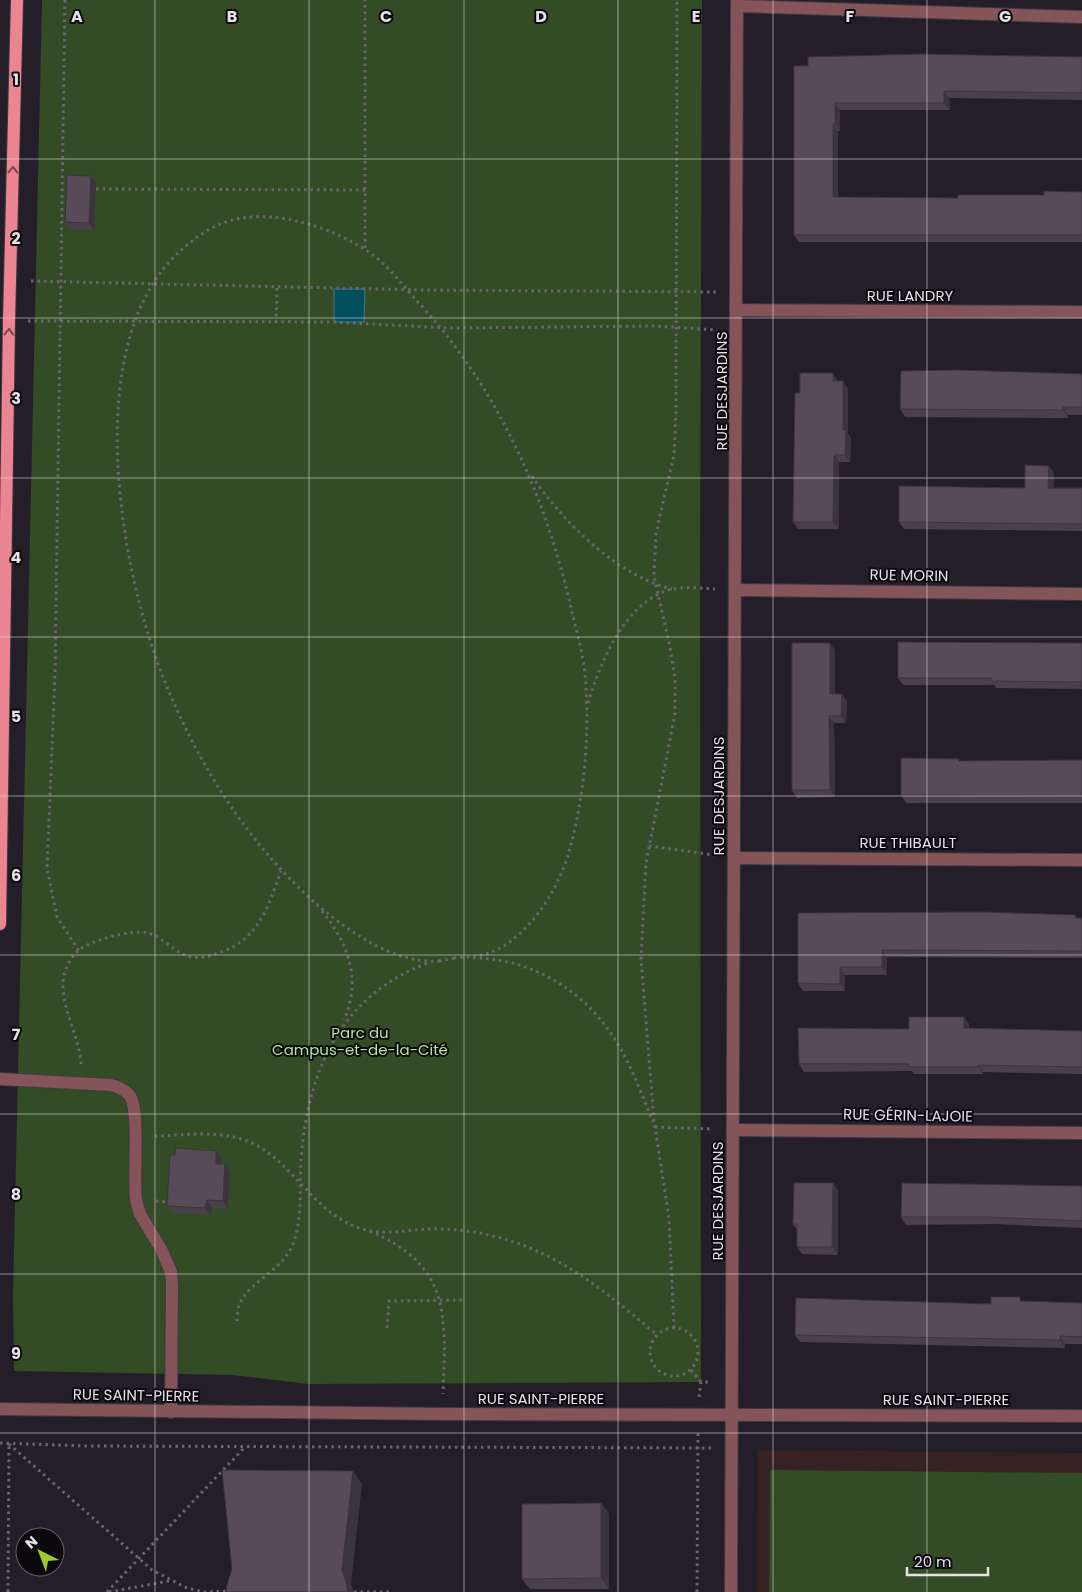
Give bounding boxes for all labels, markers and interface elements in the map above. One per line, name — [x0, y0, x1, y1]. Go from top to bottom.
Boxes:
text: A — [71, 5, 83, 28]
text: B — [227, 5, 237, 28]
text: C — [380, 5, 392, 28]
text: D — [535, 5, 547, 28]
text: E — [692, 5, 700, 28]
text: F — [846, 5, 855, 28]
text: G — [999, 5, 1011, 28]
text: 1 — [13, 68, 19, 91]
one-way arrow — [8, 166, 18, 174]
text: 2 — [11, 227, 21, 250]
street label: RUE LANDRY — [867, 285, 954, 306]
one-way arrow — [4, 328, 14, 336]
street label: RUE DESJARDINS — [711, 332, 732, 450]
text: 3 — [11, 387, 21, 410]
text: 4 — [11, 546, 22, 569]
street label: RUE MORIN — [869, 564, 949, 586]
text: 5 — [11, 705, 21, 728]
street label: RUE DESJARDINS — [708, 737, 729, 855]
street label: RUE THIBAULT — [859, 832, 957, 853]
text: 6 — [11, 864, 21, 887]
park label: Parc du Campus-et-de-la-Cité — [272, 1022, 448, 1060]
text: 7 — [12, 1023, 21, 1046]
street label: RUE GÉRIN-LAJOIE — [843, 1103, 973, 1127]
street label: RUE DESJARDINS — [707, 1142, 728, 1260]
text: 8 — [11, 1183, 21, 1206]
text: 9 — [11, 1342, 21, 1365]
street label: RUE SAINT-PIERRE — [73, 1383, 199, 1407]
street label: RUE SAINT-PIERRE — [478, 1388, 604, 1409]
street label: RUE SAINT-PIERRE — [883, 1389, 1009, 1410]
north arrow — [15, 1527, 65, 1577]
text: N — [21, 1531, 42, 1553]
scale bar — [907, 1544, 988, 1576]
text: 20 m — [914, 1551, 952, 1572]

